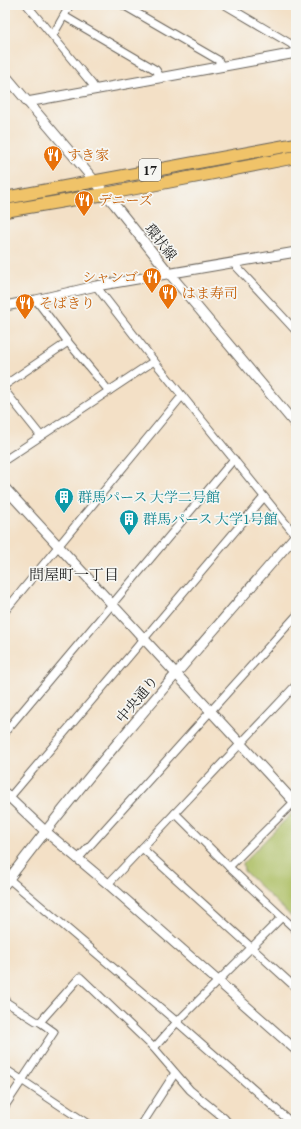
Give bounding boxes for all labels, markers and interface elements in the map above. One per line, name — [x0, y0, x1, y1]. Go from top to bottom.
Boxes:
restaurant icon: すき家 — [42, 144, 64, 172]
place label: すき家 — [67, 146, 109, 164]
road number: 17 — [139, 159, 161, 181]
restaurant icon: デニーズ — [73, 189, 95, 217]
place label: デニーズ — [98, 191, 153, 209]
street label: 環状線 — [141, 220, 181, 264]
restaurant icon: シャンゴ — [141, 266, 163, 294]
place label: シャンゴ — [82, 268, 138, 286]
restaurant icon: はま寿司 — [157, 282, 179, 310]
place label: はま寿司 — [182, 284, 238, 302]
restaurant icon: そばきり — [14, 292, 36, 320]
place label: そばきり — [39, 294, 95, 312]
building icon: 群馬パース 大学二号館 — [53, 486, 75, 514]
place label: 群馬パース 大学二号館 — [78, 488, 220, 506]
building icon: 群馬パース 大学1号館 — [118, 508, 140, 536]
place label: 群馬パース 大学1号館 — [143, 510, 278, 528]
district label: 問屋町一丁目 — [29, 565, 119, 584]
street label: 中央通り — [112, 672, 162, 726]

